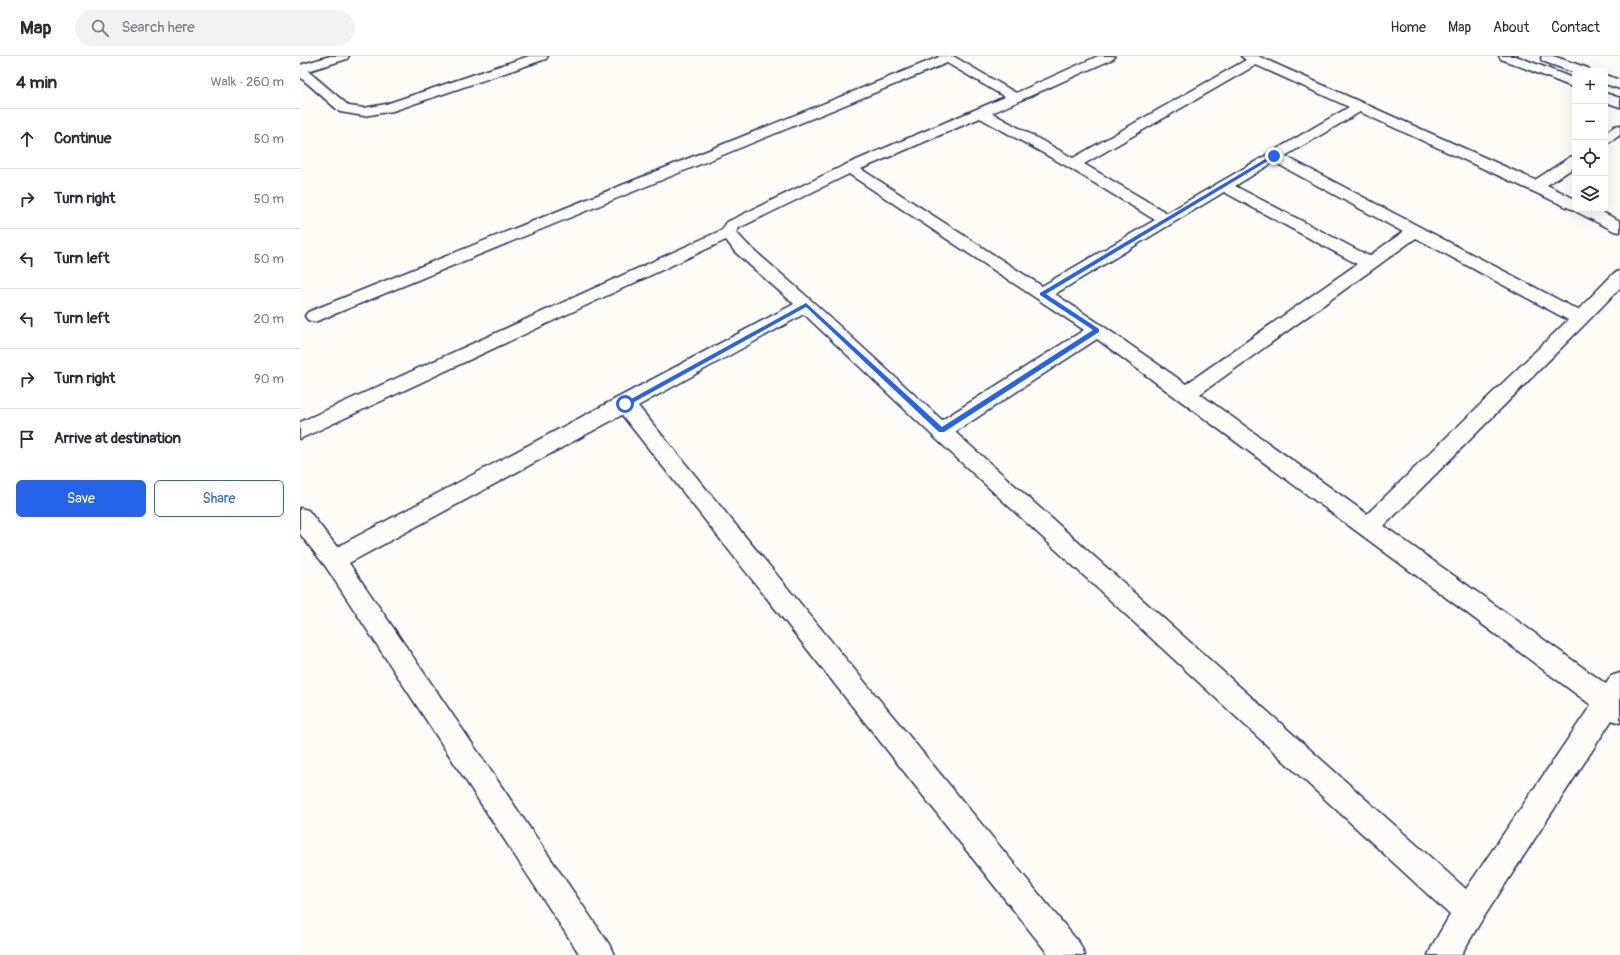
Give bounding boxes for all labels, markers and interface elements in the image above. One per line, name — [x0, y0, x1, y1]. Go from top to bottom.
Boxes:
search box — [75, 10, 355, 46]
text: Map — [20, 16, 51, 40]
icon: search — [89, 17, 111, 39]
text: Search here — [121, 18, 195, 37]
text: Home — [1391, 19, 1426, 36]
text: Map — [1448, 19, 1471, 36]
text: About — [1493, 19, 1529, 36]
text: Contact — [1551, 19, 1600, 36]
map controls — [1572, 68, 1608, 212]
button: + — [1572, 68, 1608, 104]
text: 4 min — [16, 72, 57, 93]
text: Walk · 260 m — [210, 74, 284, 90]
button: − — [1572, 104, 1608, 140]
icon: ahead — [16, 128, 38, 150]
text: Continue — [54, 129, 112, 148]
text: 50 m — [254, 131, 284, 147]
button: locate — [1572, 140, 1608, 176]
route end — [1265, 147, 1283, 165]
button: layers — [1572, 176, 1608, 212]
icon: right — [16, 188, 38, 210]
text: Turn right — [54, 189, 115, 208]
text: 50 m — [254, 191, 284, 207]
icon: left — [16, 248, 38, 270]
text: Turn left — [54, 249, 110, 268]
text: 50 m — [254, 251, 284, 267]
icon: left — [16, 308, 38, 330]
text: Turn left — [54, 309, 110, 328]
text: 20 m — [253, 311, 284, 327]
icon: right — [16, 368, 38, 390]
text: Turn right — [54, 369, 115, 388]
text: 90 m — [254, 371, 284, 387]
route start — [616, 395, 634, 413]
icon: arrive — [16, 428, 38, 450]
text: Arrive at destination — [54, 429, 181, 448]
button: Save — [16, 480, 146, 517]
button: Share — [154, 480, 284, 517]

